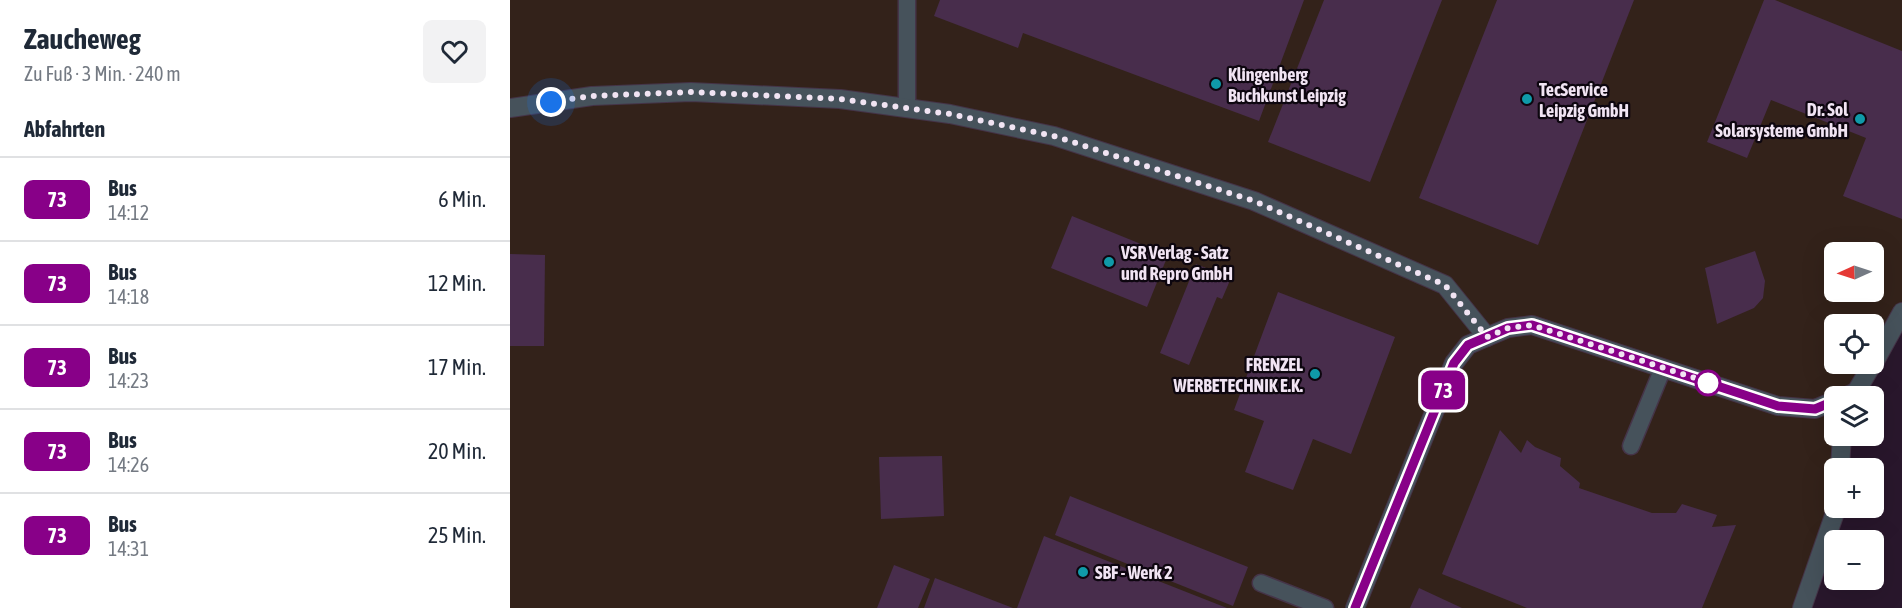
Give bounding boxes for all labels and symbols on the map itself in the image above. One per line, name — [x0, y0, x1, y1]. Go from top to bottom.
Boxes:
place label: Klingenberg Buchkunst Leipzig — [1228, 64, 1346, 106]
marker: Klingenberg Buchkunst Leipzig — [1209, 77, 1223, 91]
place label: TecService Leipzig GmbH — [1539, 79, 1629, 121]
your location — [536, 87, 566, 117]
marker: TecService Leipzig GmbH — [1520, 92, 1534, 106]
place label: Dr. Sol Solarsysteme GmbH — [1715, 99, 1848, 141]
marker: Dr. Sol Solarsysteme GmbH — [1853, 112, 1867, 126]
place label: VSR Verlag - Satz und Repro GmbH — [1120, 242, 1233, 284]
north arrow — [1824, 242, 1884, 302]
marker: VSR Verlag - Satz und Repro GmbH — [1102, 255, 1116, 269]
place label: FRENZEL WERBETECHNIK E.K. — [1173, 354, 1303, 396]
marker: FRENZEL WERBETECHNIK E.K. — [1308, 367, 1322, 381]
line badge: 73 — [1416, 370, 1470, 410]
unlabelled marker — [1695, 370, 1721, 396]
place label: SBF - Werk 2 — [1095, 562, 1173, 583]
marker: SBF - Werk 2 — [1076, 565, 1090, 579]

